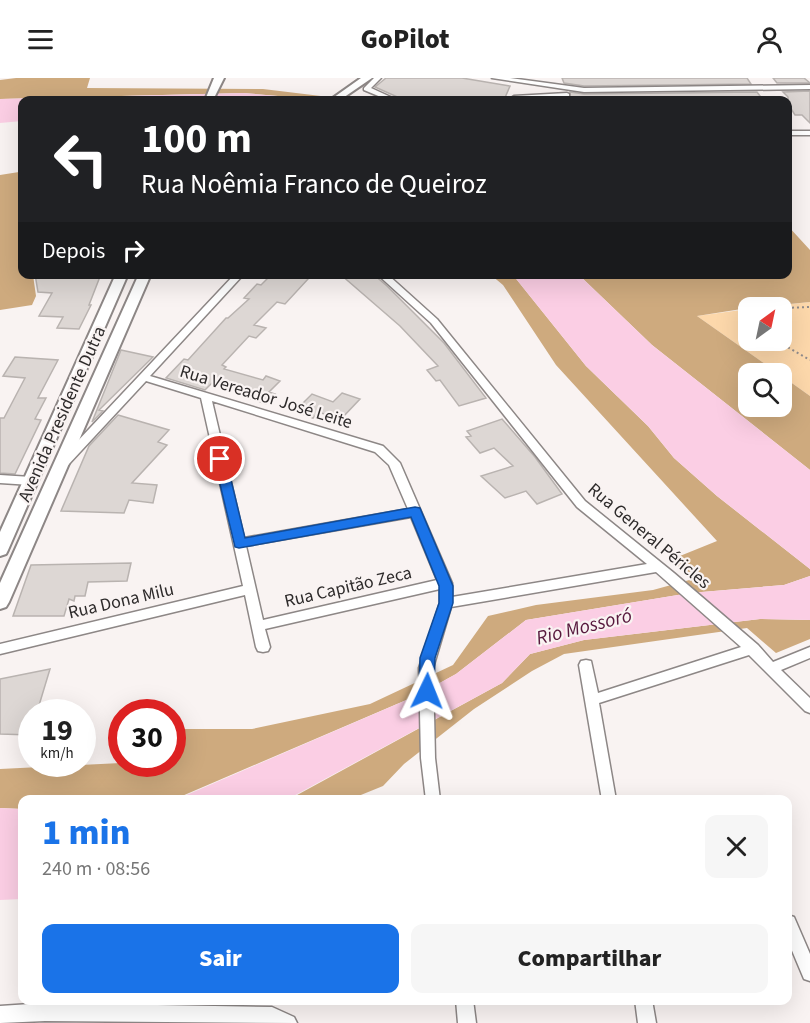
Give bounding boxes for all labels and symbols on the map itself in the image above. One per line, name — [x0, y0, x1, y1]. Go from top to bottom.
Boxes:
north arrow — [738, 297, 792, 351]
street label: Avenida Presidente Dutra — [12, 322, 112, 506]
street label: Rua Vereador José Leite — [177, 359, 355, 435]
pin — [194, 433, 245, 484]
street label: Rua General Péricles — [582, 477, 716, 595]
street label: Rua Capitão Zeca — [282, 560, 414, 614]
street label: Rua Dona Milu — [66, 577, 176, 625]
water label: Rio Mossoró — [533, 602, 635, 652]
position arrow — [395, 659, 459, 723]
speed limit sign: 30 — [108, 699, 186, 777]

